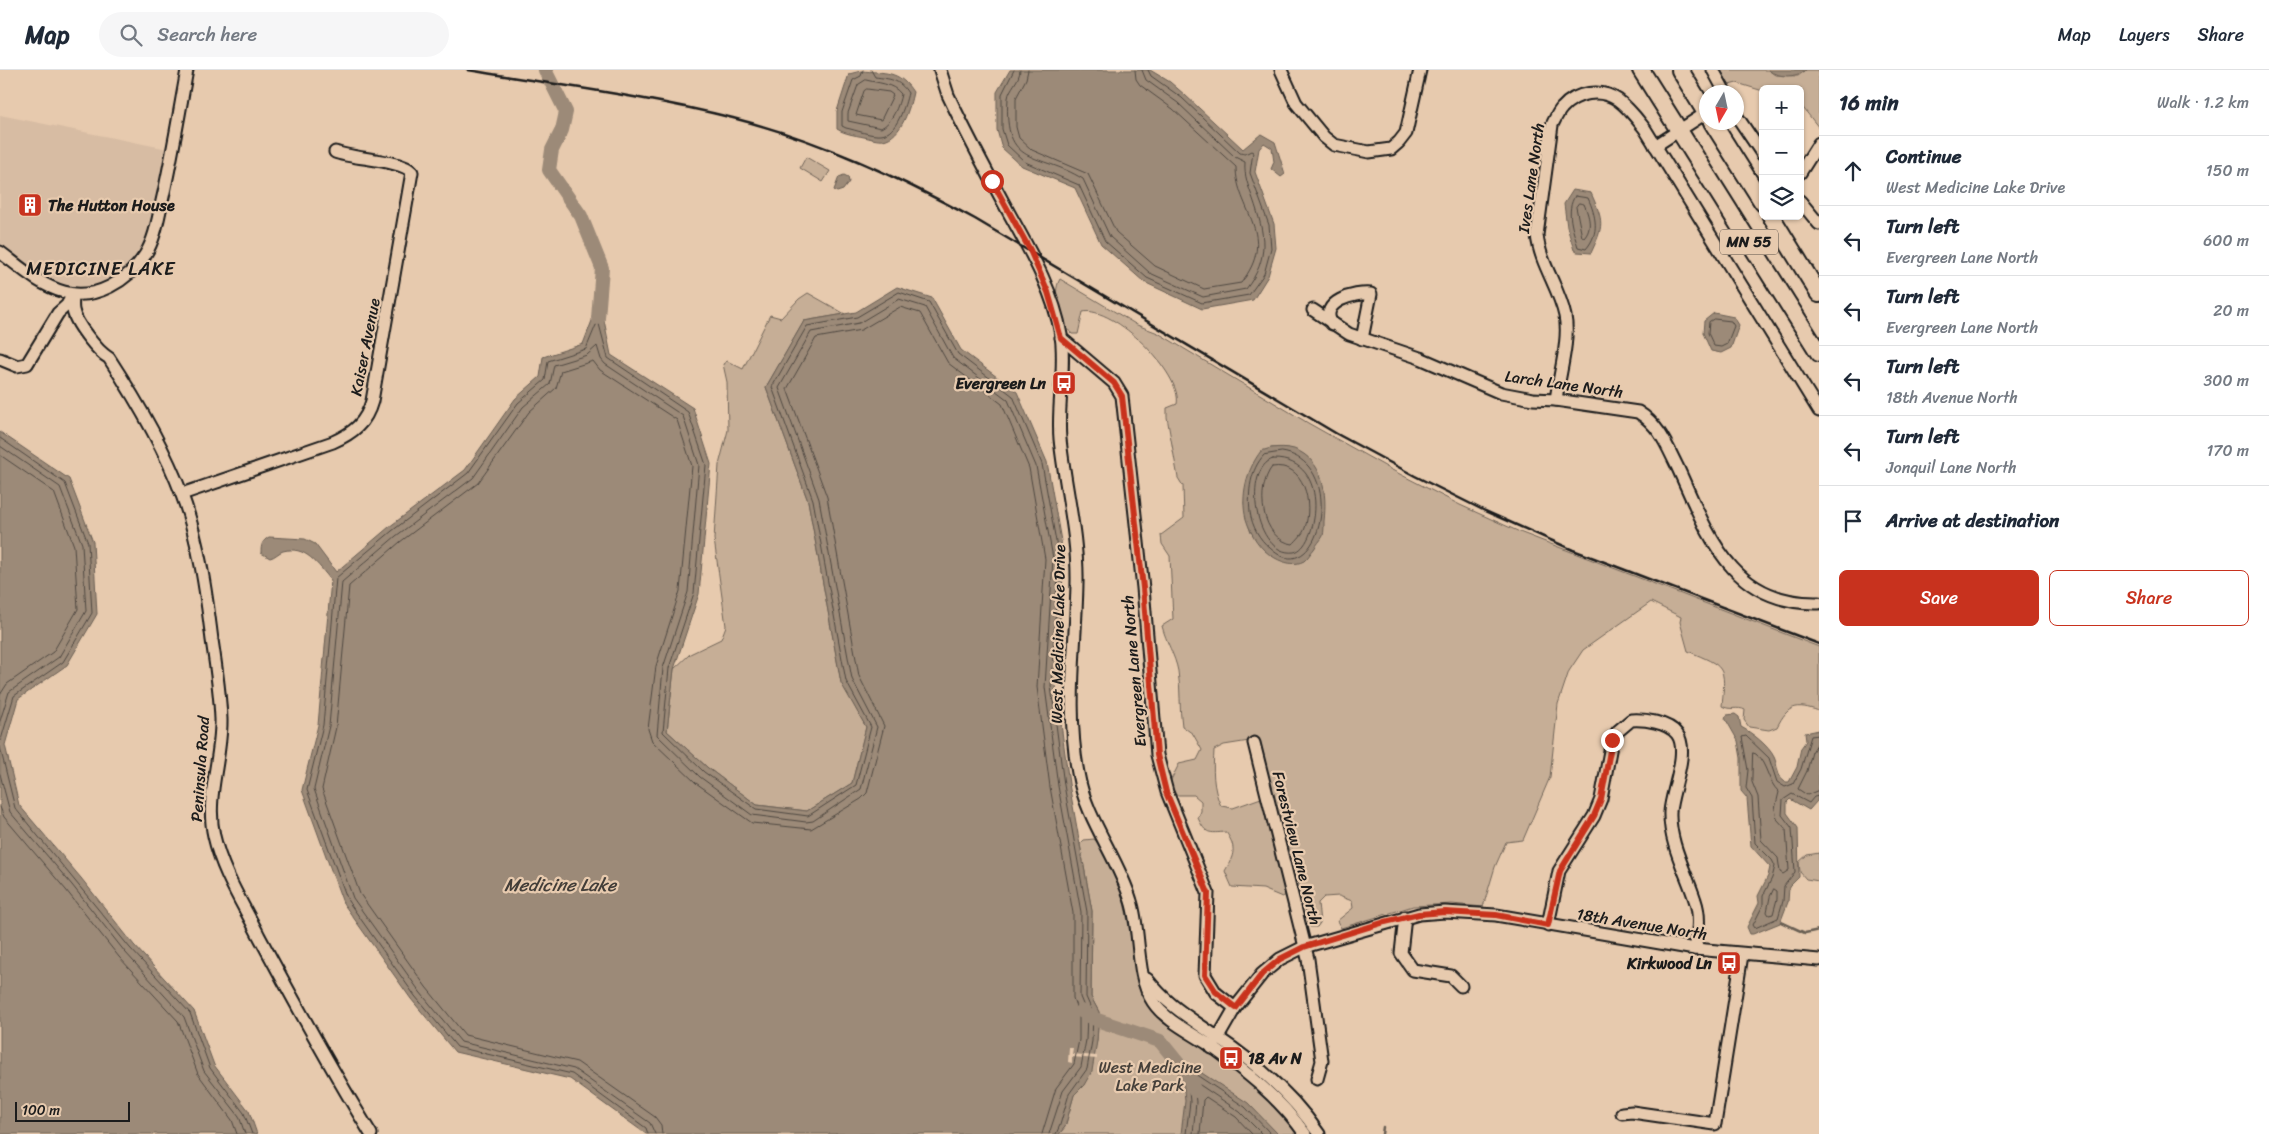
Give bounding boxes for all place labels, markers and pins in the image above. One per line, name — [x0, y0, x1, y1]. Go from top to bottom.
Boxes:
place label: The Hutton House — [48, 191, 175, 220]
building icon: The Hutton House — [17, 192, 43, 218]
place label: Evergreen Ln — [955, 369, 1046, 398]
bus stop icon: Evergreen Ln — [1051, 370, 1077, 396]
place label: Kirkwood Ln — [1626, 949, 1712, 978]
bus stop icon: Kirkwood Ln — [1716, 950, 1742, 976]
place label: 18 Av N — [1248, 1044, 1303, 1073]
bus stop icon: 18 Av N — [1218, 1045, 1244, 1071]

